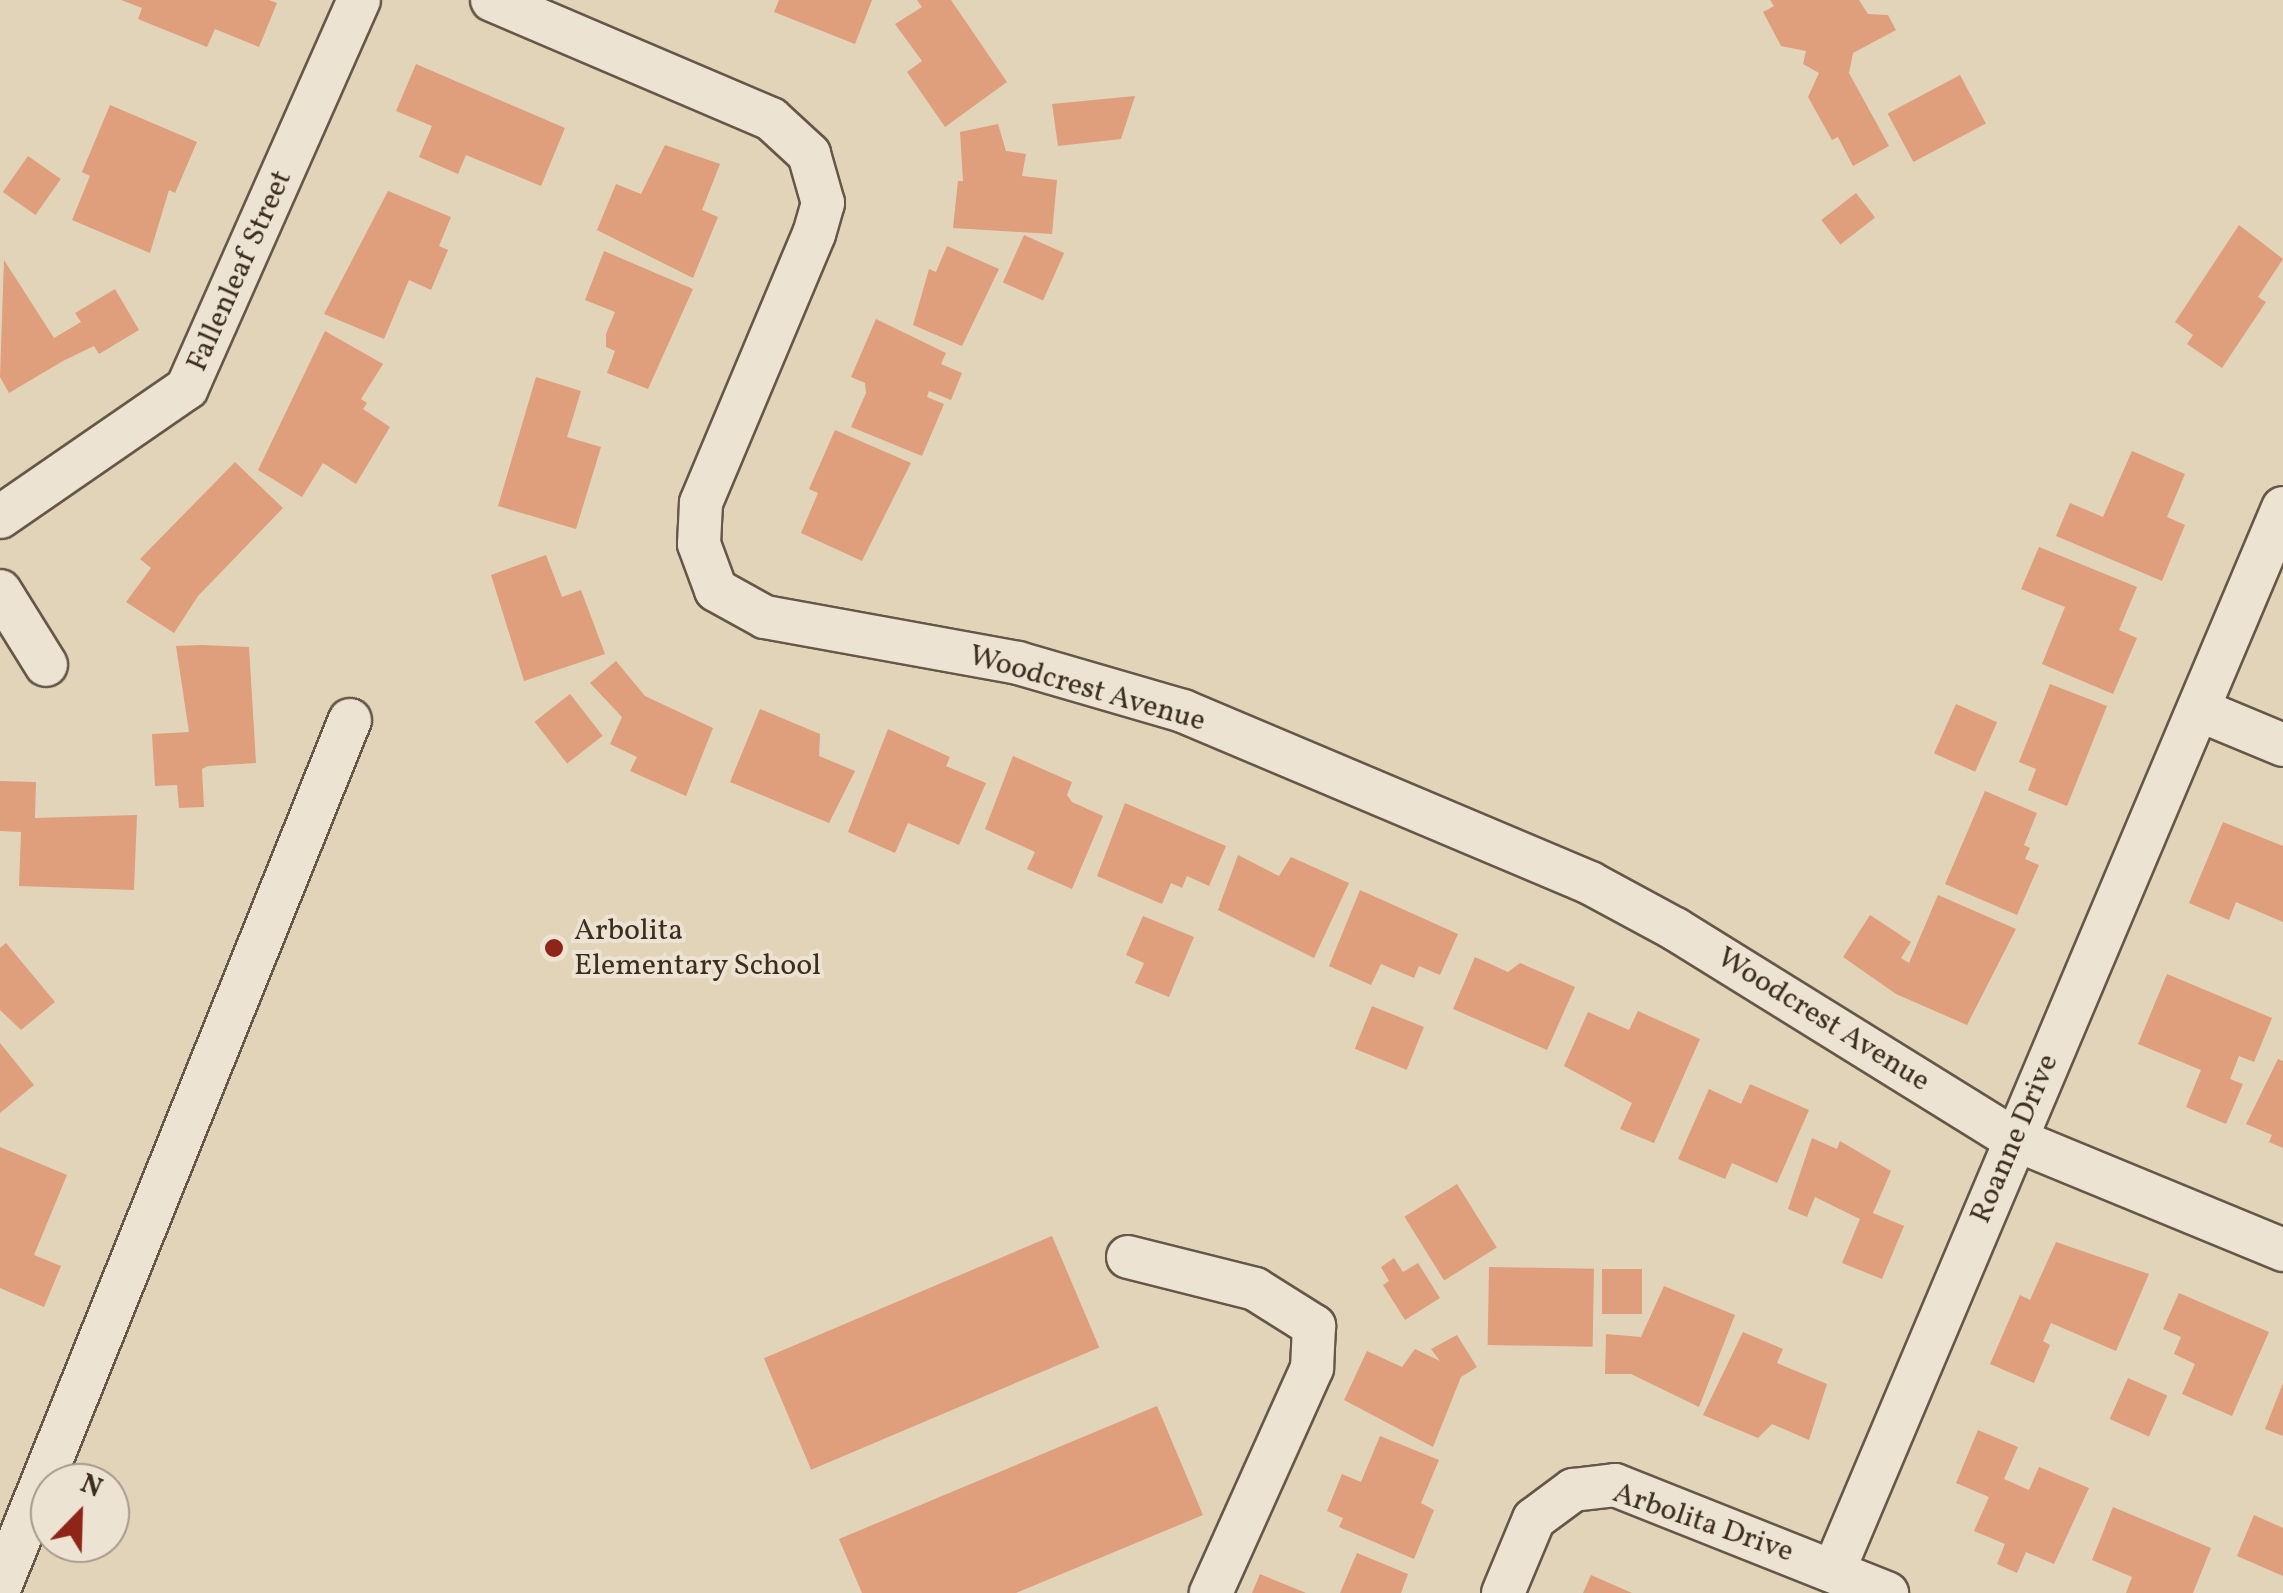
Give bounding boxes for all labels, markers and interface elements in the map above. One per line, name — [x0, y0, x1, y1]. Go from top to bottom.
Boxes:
street label: Fallenleaf Street — [180, 166, 300, 376]
street label: Woodcrest Avenue — [965, 638, 1209, 740]
place label: Arbolita Elementary School — [574, 913, 822, 984]
marker: Arbolita Elementary School — [543, 937, 565, 959]
street label: Woodcrest Avenue — [1710, 940, 1936, 1100]
street label: Roanne Drive — [1963, 1049, 2067, 1229]
north arrow — [30, 1463, 130, 1563]
text: N — [74, 1465, 108, 1509]
street label: Arbolita Drive — [1608, 1475, 1798, 1571]

